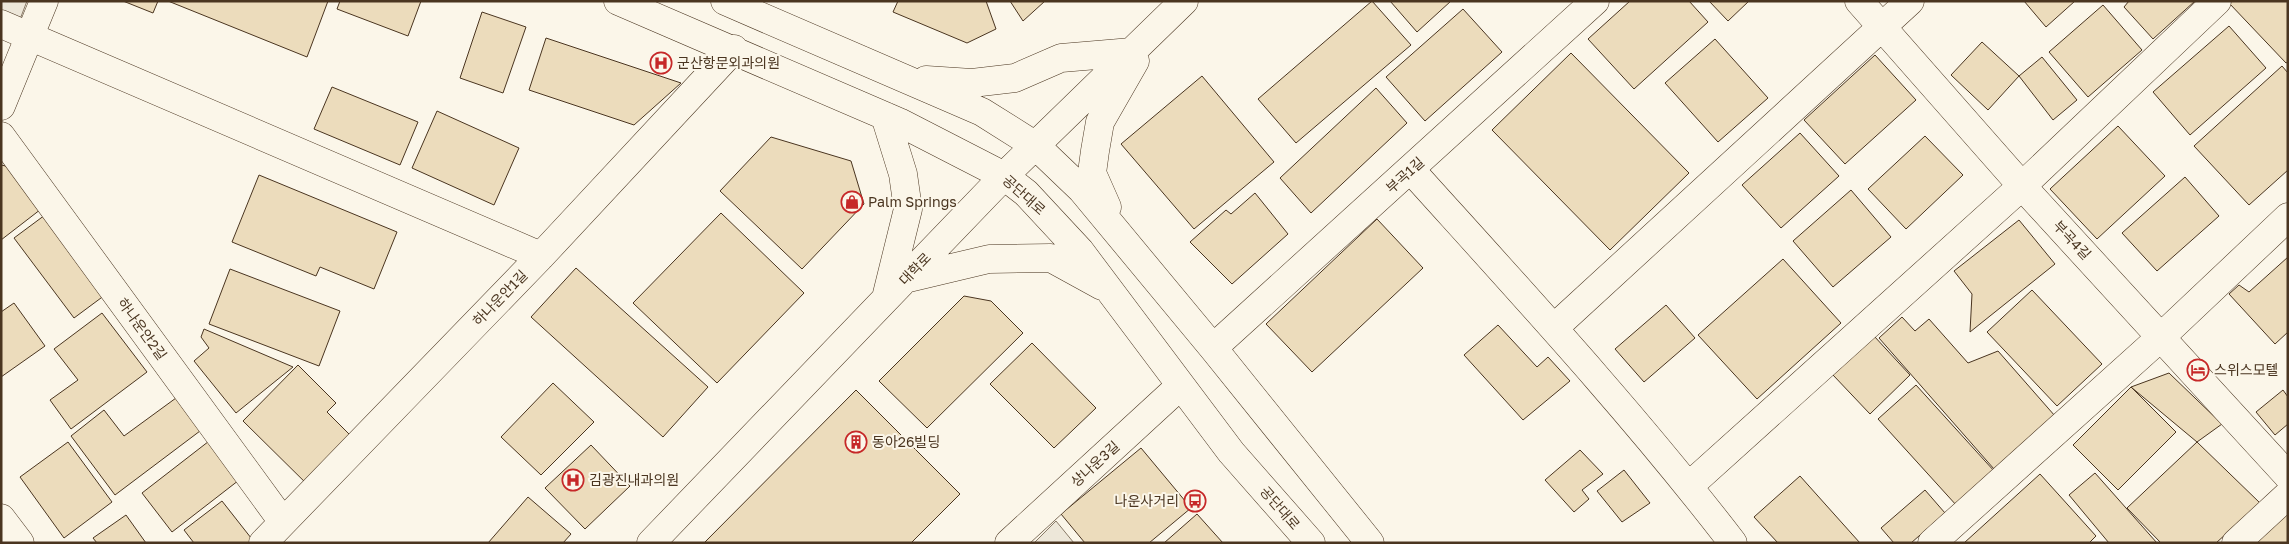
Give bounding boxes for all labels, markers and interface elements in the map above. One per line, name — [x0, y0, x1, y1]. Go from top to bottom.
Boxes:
hospital icon: 군산항문외과의원 — [649, 51, 673, 75]
place label: 군산항문외과의원 — [677, 54, 780, 71]
street label: 부곡1길 — [1382, 153, 1427, 196]
street label: 공단대로 — [999, 171, 1049, 218]
shop icon: Palm Springs — [840, 190, 864, 214]
place label: Palm Springs — [868, 193, 957, 210]
street label: 부곡4길 — [2050, 217, 2095, 263]
street label: 대학로 — [895, 249, 934, 288]
street label: 하나운안1길 — [469, 266, 530, 329]
street label: 하나운안2길 — [114, 294, 171, 363]
hotel icon: 스위스모텔 — [2186, 358, 2210, 382]
place label: 스위스모텔 — [2214, 361, 2278, 378]
building icon: 동아26빌딩 — [844, 430, 868, 454]
place label: 동아26빌딩 — [872, 433, 940, 450]
street label: 상나운3길 — [1067, 437, 1123, 490]
hospital icon: 김광진내과의원 — [561, 468, 585, 492]
place label: 김광진내과의원 — [589, 471, 679, 488]
street label: 공단대로 — [1257, 483, 1304, 533]
bus stop icon: 나운사거리 — [1183, 489, 1207, 513]
place label: 나운사거리 — [1115, 492, 1179, 509]

